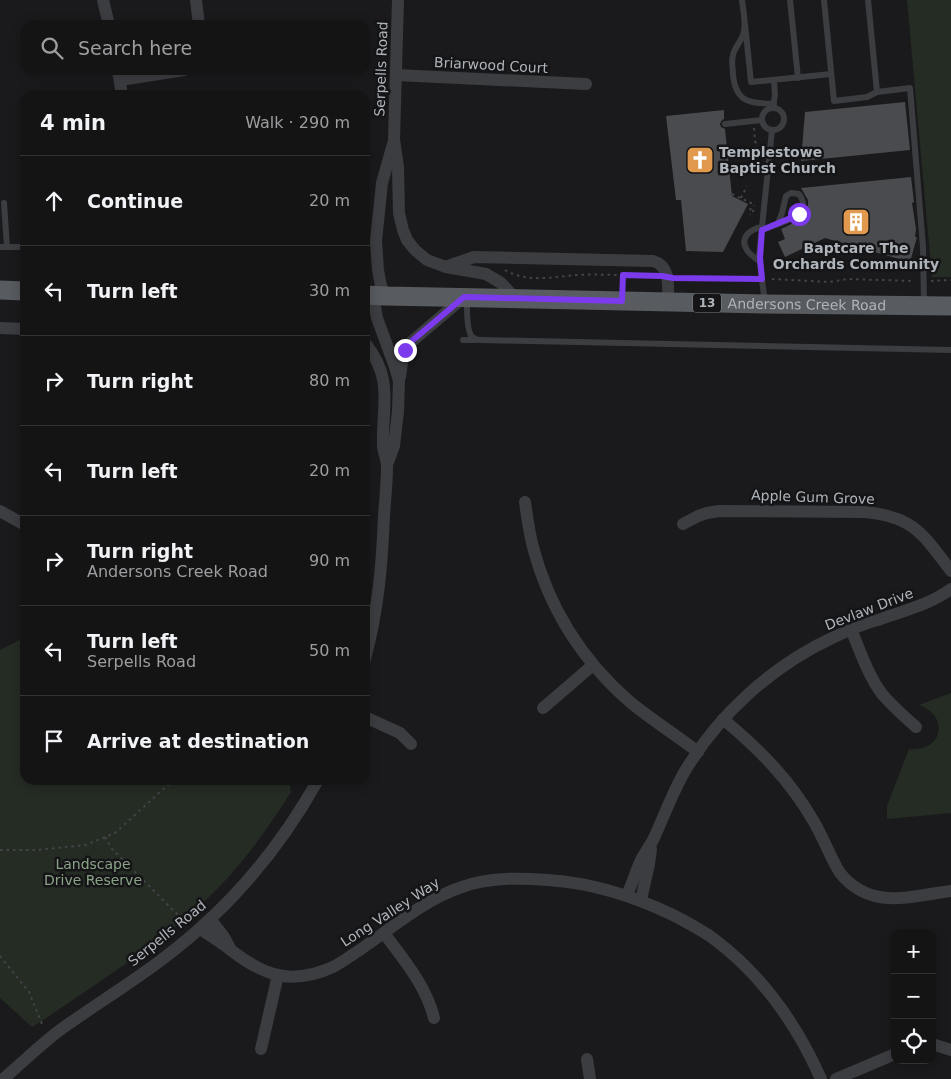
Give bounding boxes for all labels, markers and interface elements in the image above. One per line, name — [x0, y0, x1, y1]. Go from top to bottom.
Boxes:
search box — [20, 20, 370, 75]
street label: Serpells Road — [371, 21, 391, 117]
icon: search — [38, 34, 66, 62]
text: Search here — [78, 37, 192, 59]
street label: Briarwood Court — [434, 54, 549, 76]
text: 4 min — [40, 111, 106, 135]
text: Walk · 290 m — [245, 113, 350, 132]
place label: Templestowe Baptist Church — [719, 144, 836, 176]
church icon: Templestowe Baptist Church — [685, 145, 715, 175]
icon: ahead — [40, 187, 68, 215]
text: Continue — [87, 190, 183, 212]
text: 20 m — [309, 191, 350, 210]
route start — [788, 203, 811, 226]
building icon: Baptcare The Orchards Community — [841, 207, 871, 237]
place label: Baptcare The Orchards Community — [773, 240, 939, 272]
icon: left — [40, 277, 68, 305]
text: Turn left — [87, 280, 178, 302]
text: 30 m — [309, 281, 350, 300]
road number: 13 — [693, 294, 721, 312]
street label: Andersons Creek Road — [728, 295, 886, 313]
route end — [394, 339, 417, 362]
icon: right — [40, 367, 68, 395]
text: Turn right — [87, 370, 193, 392]
text: 80 m — [309, 371, 350, 390]
icon: left — [40, 457, 68, 485]
text: Turn left — [87, 460, 178, 482]
text: 20 m — [309, 461, 350, 480]
street label: Apple Gum Grove — [751, 487, 875, 507]
text: Turn right — [87, 540, 193, 562]
icon: right — [40, 547, 68, 575]
text: 90 m — [309, 551, 350, 570]
text: Andersons Creek Road — [87, 562, 268, 581]
street label: Devlaw Drive — [823, 585, 915, 633]
text: Turn left — [87, 630, 178, 652]
icon: left — [40, 637, 68, 665]
text: 50 m — [309, 641, 350, 660]
text: Serpells Road — [87, 652, 196, 671]
icon: arrive — [40, 727, 68, 755]
text: Arrive at destination — [87, 730, 309, 752]
park label: Landscape Drive Reserve — [44, 856, 142, 888]
street label: Long Valley Way — [338, 874, 442, 950]
street label: Serpells Road — [125, 897, 209, 969]
map controls — [891, 929, 936, 1064]
button: + — [891, 929, 936, 974]
button: − — [891, 974, 936, 1019]
button: locate — [891, 1019, 936, 1064]

